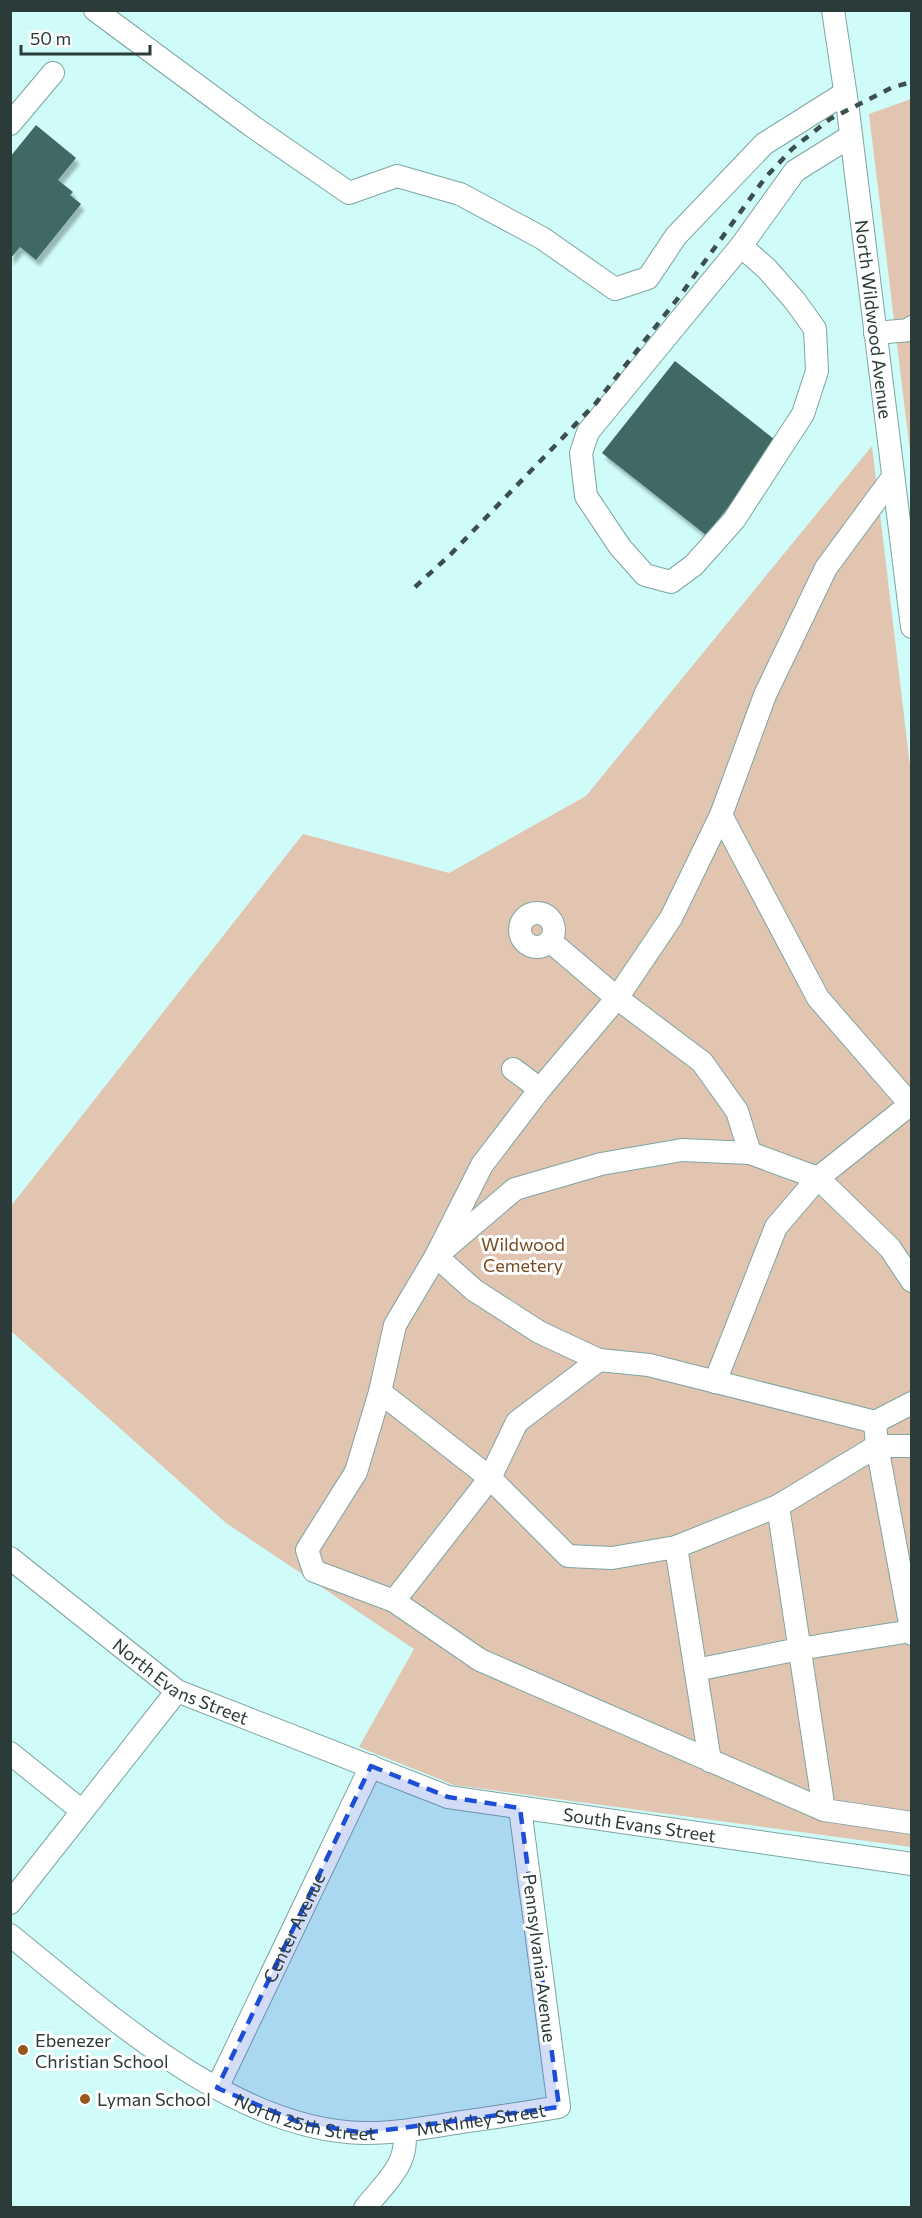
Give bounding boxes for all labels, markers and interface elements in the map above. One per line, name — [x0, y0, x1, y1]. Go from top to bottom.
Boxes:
scale bar — [21, 18, 150, 56]
text: 50 m — [30, 27, 71, 49]
street label: North Wildwood Avenue — [851, 219, 897, 420]
park label: Wildwood Cemetery — [481, 1233, 565, 1276]
street label: North Evans Street — [109, 1633, 252, 1729]
street label: South Evans Street — [562, 1803, 717, 1847]
street label: Center Avenue — [258, 1869, 330, 1986]
street label: Pennsylvania Avenue — [519, 1873, 561, 2043]
place label: Ebenezer Christian School — [35, 2029, 169, 2072]
marker: Ebenezer Christian School — [16, 2043, 30, 2057]
place label: Lyman School — [97, 2088, 211, 2110]
street label: North 25th Street — [231, 2088, 376, 2144]
marker: Lyman School — [78, 2092, 92, 2106]
street label: McKinley Street — [415, 2098, 547, 2140]

